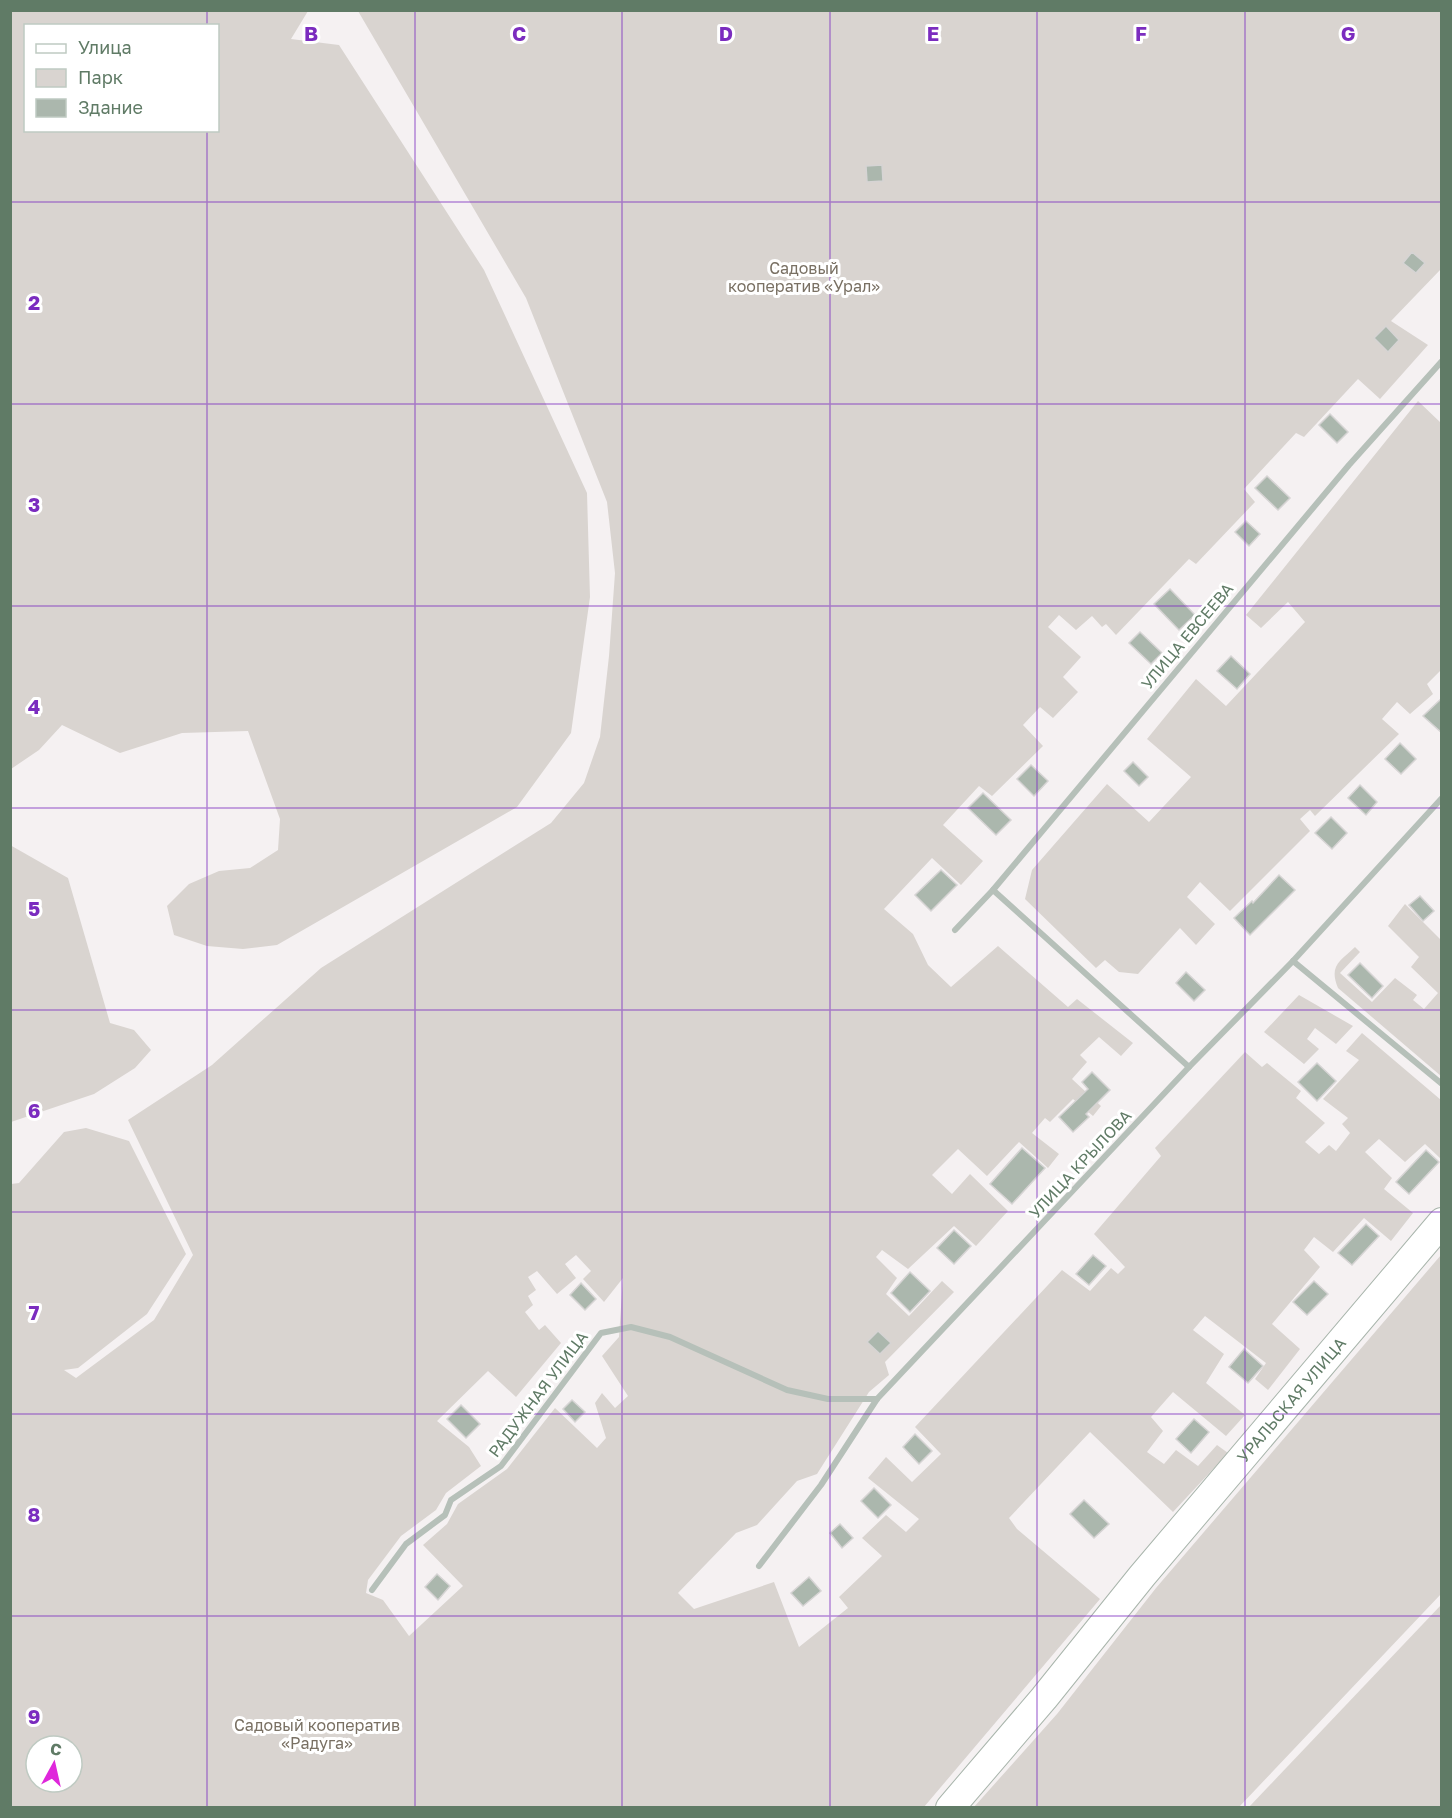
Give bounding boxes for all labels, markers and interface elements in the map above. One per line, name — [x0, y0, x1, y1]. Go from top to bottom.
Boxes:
text: B — [304, 21, 318, 45]
text: C — [512, 21, 526, 45]
text: D — [719, 21, 733, 45]
text: E — [927, 21, 939, 45]
text: F — [1135, 21, 1147, 45]
text: G — [1341, 21, 1355, 45]
legend — [24, 24, 219, 132]
text: Улица — [78, 36, 132, 58]
text: Парк — [78, 66, 123, 88]
text: Здание — [78, 96, 143, 118]
park label: Садовый кооператив «Урал» — [728, 258, 880, 296]
text: 2 — [28, 290, 40, 314]
text: 3 — [28, 492, 40, 516]
street label: УЛИЦА ЕВСЕЕВА — [1137, 579, 1237, 693]
text: 4 — [28, 694, 40, 718]
text: 5 — [28, 896, 40, 920]
text: 6 — [28, 1098, 40, 1122]
street label: УЛИЦА КРЫЛОВА — [1025, 1105, 1136, 1222]
text: 7 — [29, 1300, 40, 1324]
street label: РАДУЖНАЯ УЛИЦА — [484, 1327, 592, 1461]
street label: УРАЛЬСКАЯ УЛИЦА — [1233, 1333, 1350, 1467]
text: 8 — [28, 1502, 40, 1526]
text: 9 — [28, 1704, 40, 1728]
park label: Садовый кооператив «Радуга» — [234, 1715, 400, 1753]
north arrow — [24, 1734, 84, 1794]
text: С — [49, 1738, 63, 1760]

